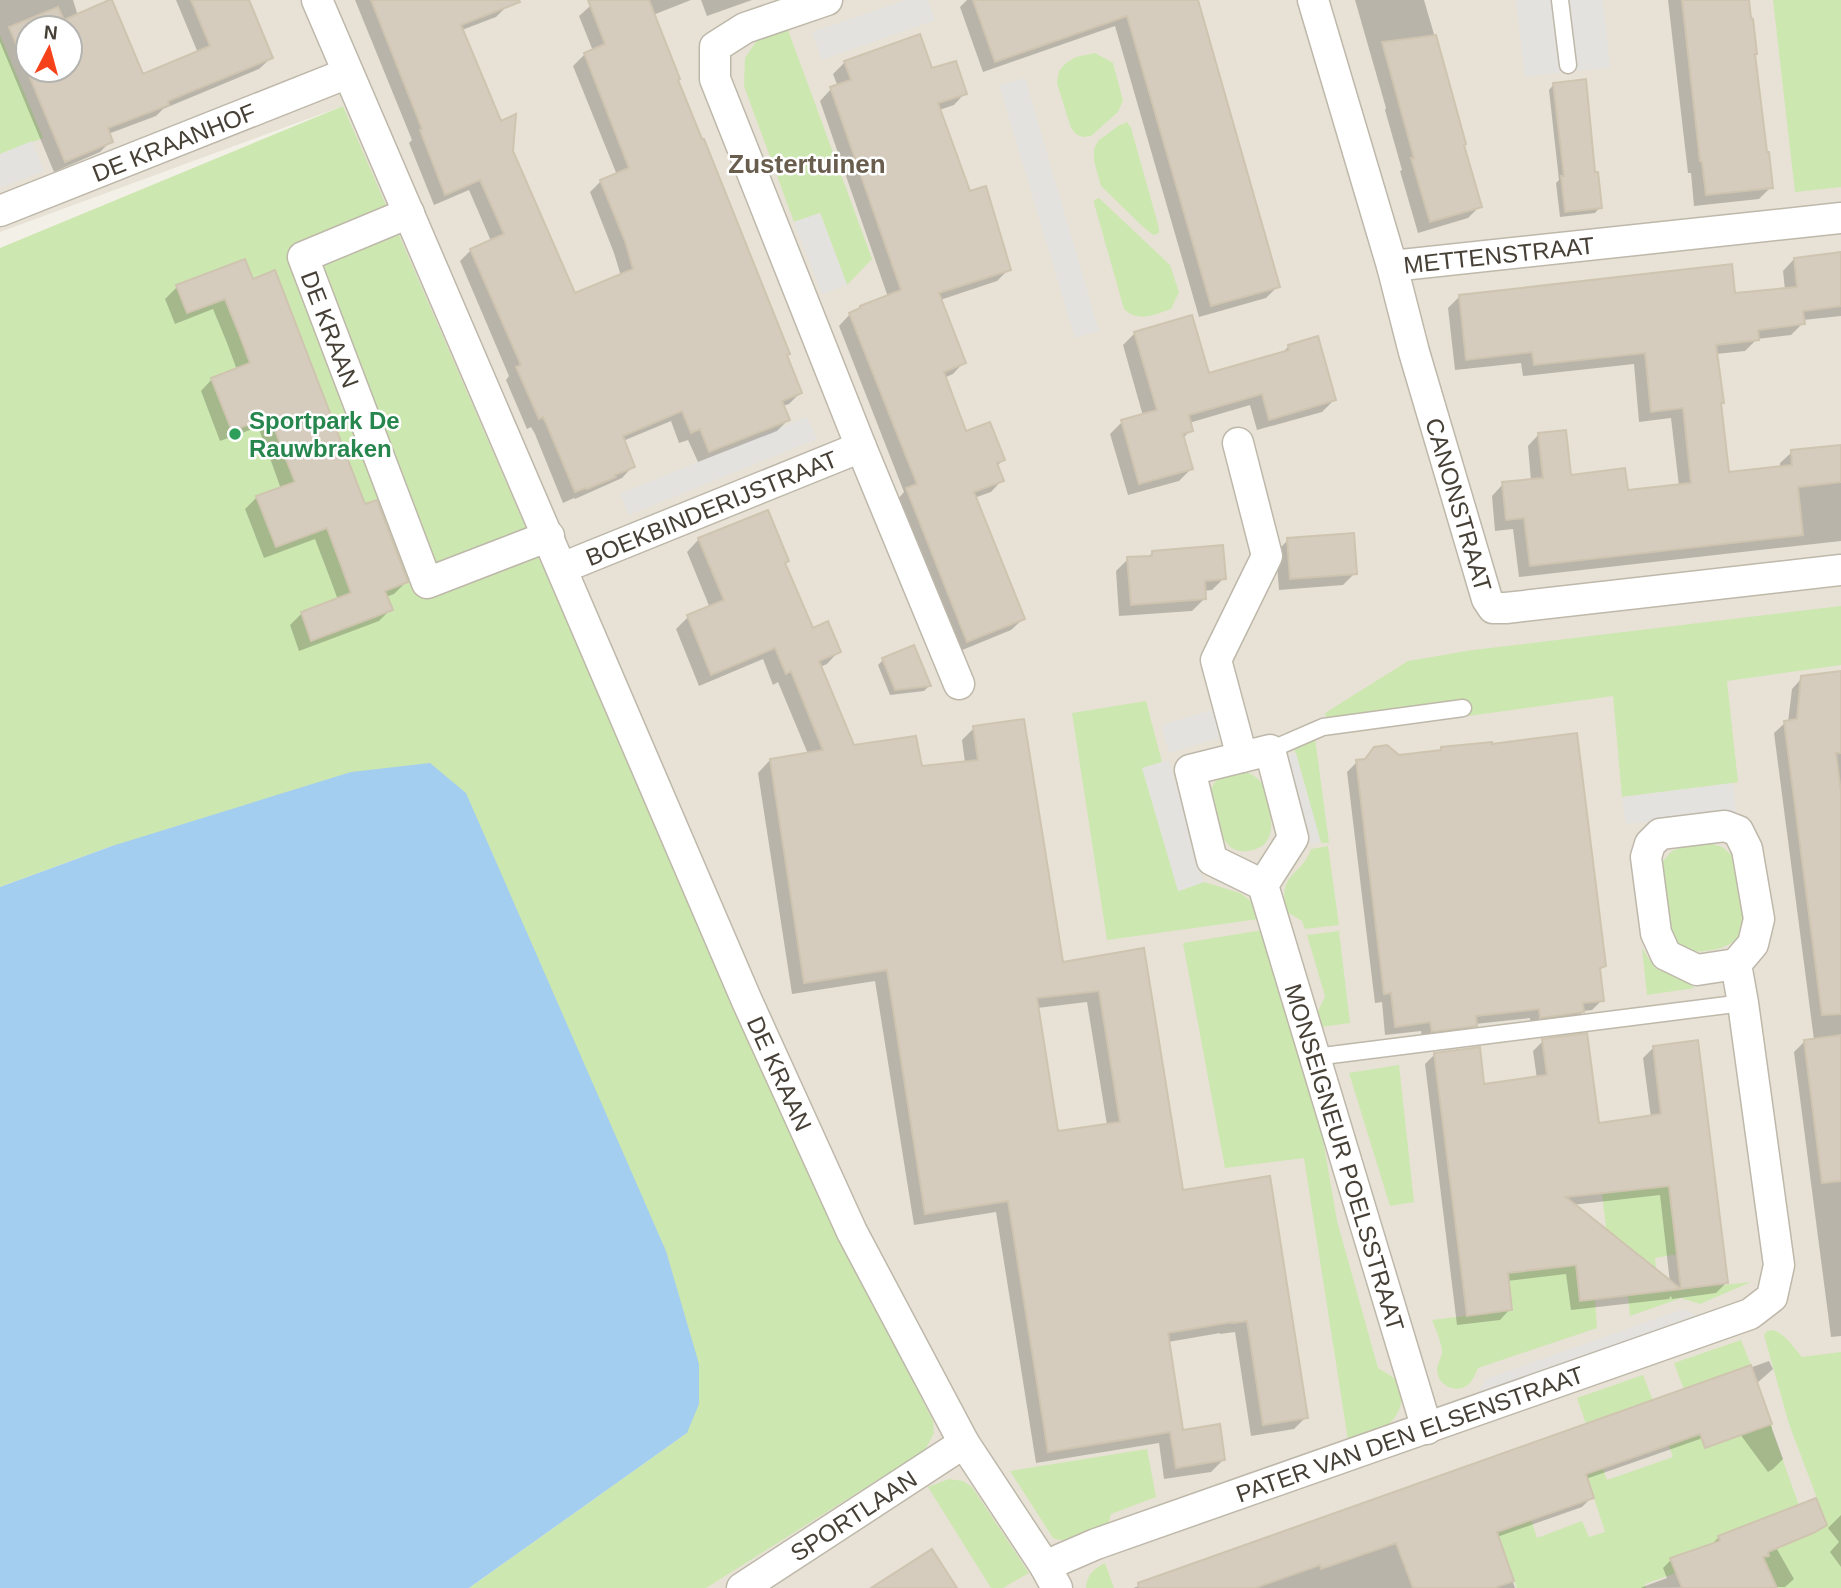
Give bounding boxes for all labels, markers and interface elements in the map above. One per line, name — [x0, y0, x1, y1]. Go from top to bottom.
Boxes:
north arrow — [14, 14, 84, 84]
text: N — [43, 21, 59, 44]
street label: DE KRAANHOF — [88, 98, 259, 187]
district label: Zustertuinen — [728, 149, 886, 179]
street label: METTENSTRAAT — [1402, 231, 1596, 278]
street label: DE KRAAN — [296, 267, 365, 391]
place label: Sportpark De Rauwbraken — [249, 407, 400, 462]
street label: CANONSTRAAT — [1421, 415, 1498, 595]
marker: Sportpark De Rauwbraken — [227, 426, 243, 442]
street label: BOEKBINDERIJSTRAAT — [581, 444, 841, 571]
street label: MONSEIGNEUR POELSSTRAAT — [1280, 980, 1410, 1334]
street label: DE KRAAN — [742, 1012, 818, 1135]
street label: PATER VAN DEN ELSENSTRAAT — [1232, 1360, 1587, 1507]
street label: SPORTLAAN — [785, 1464, 921, 1566]

